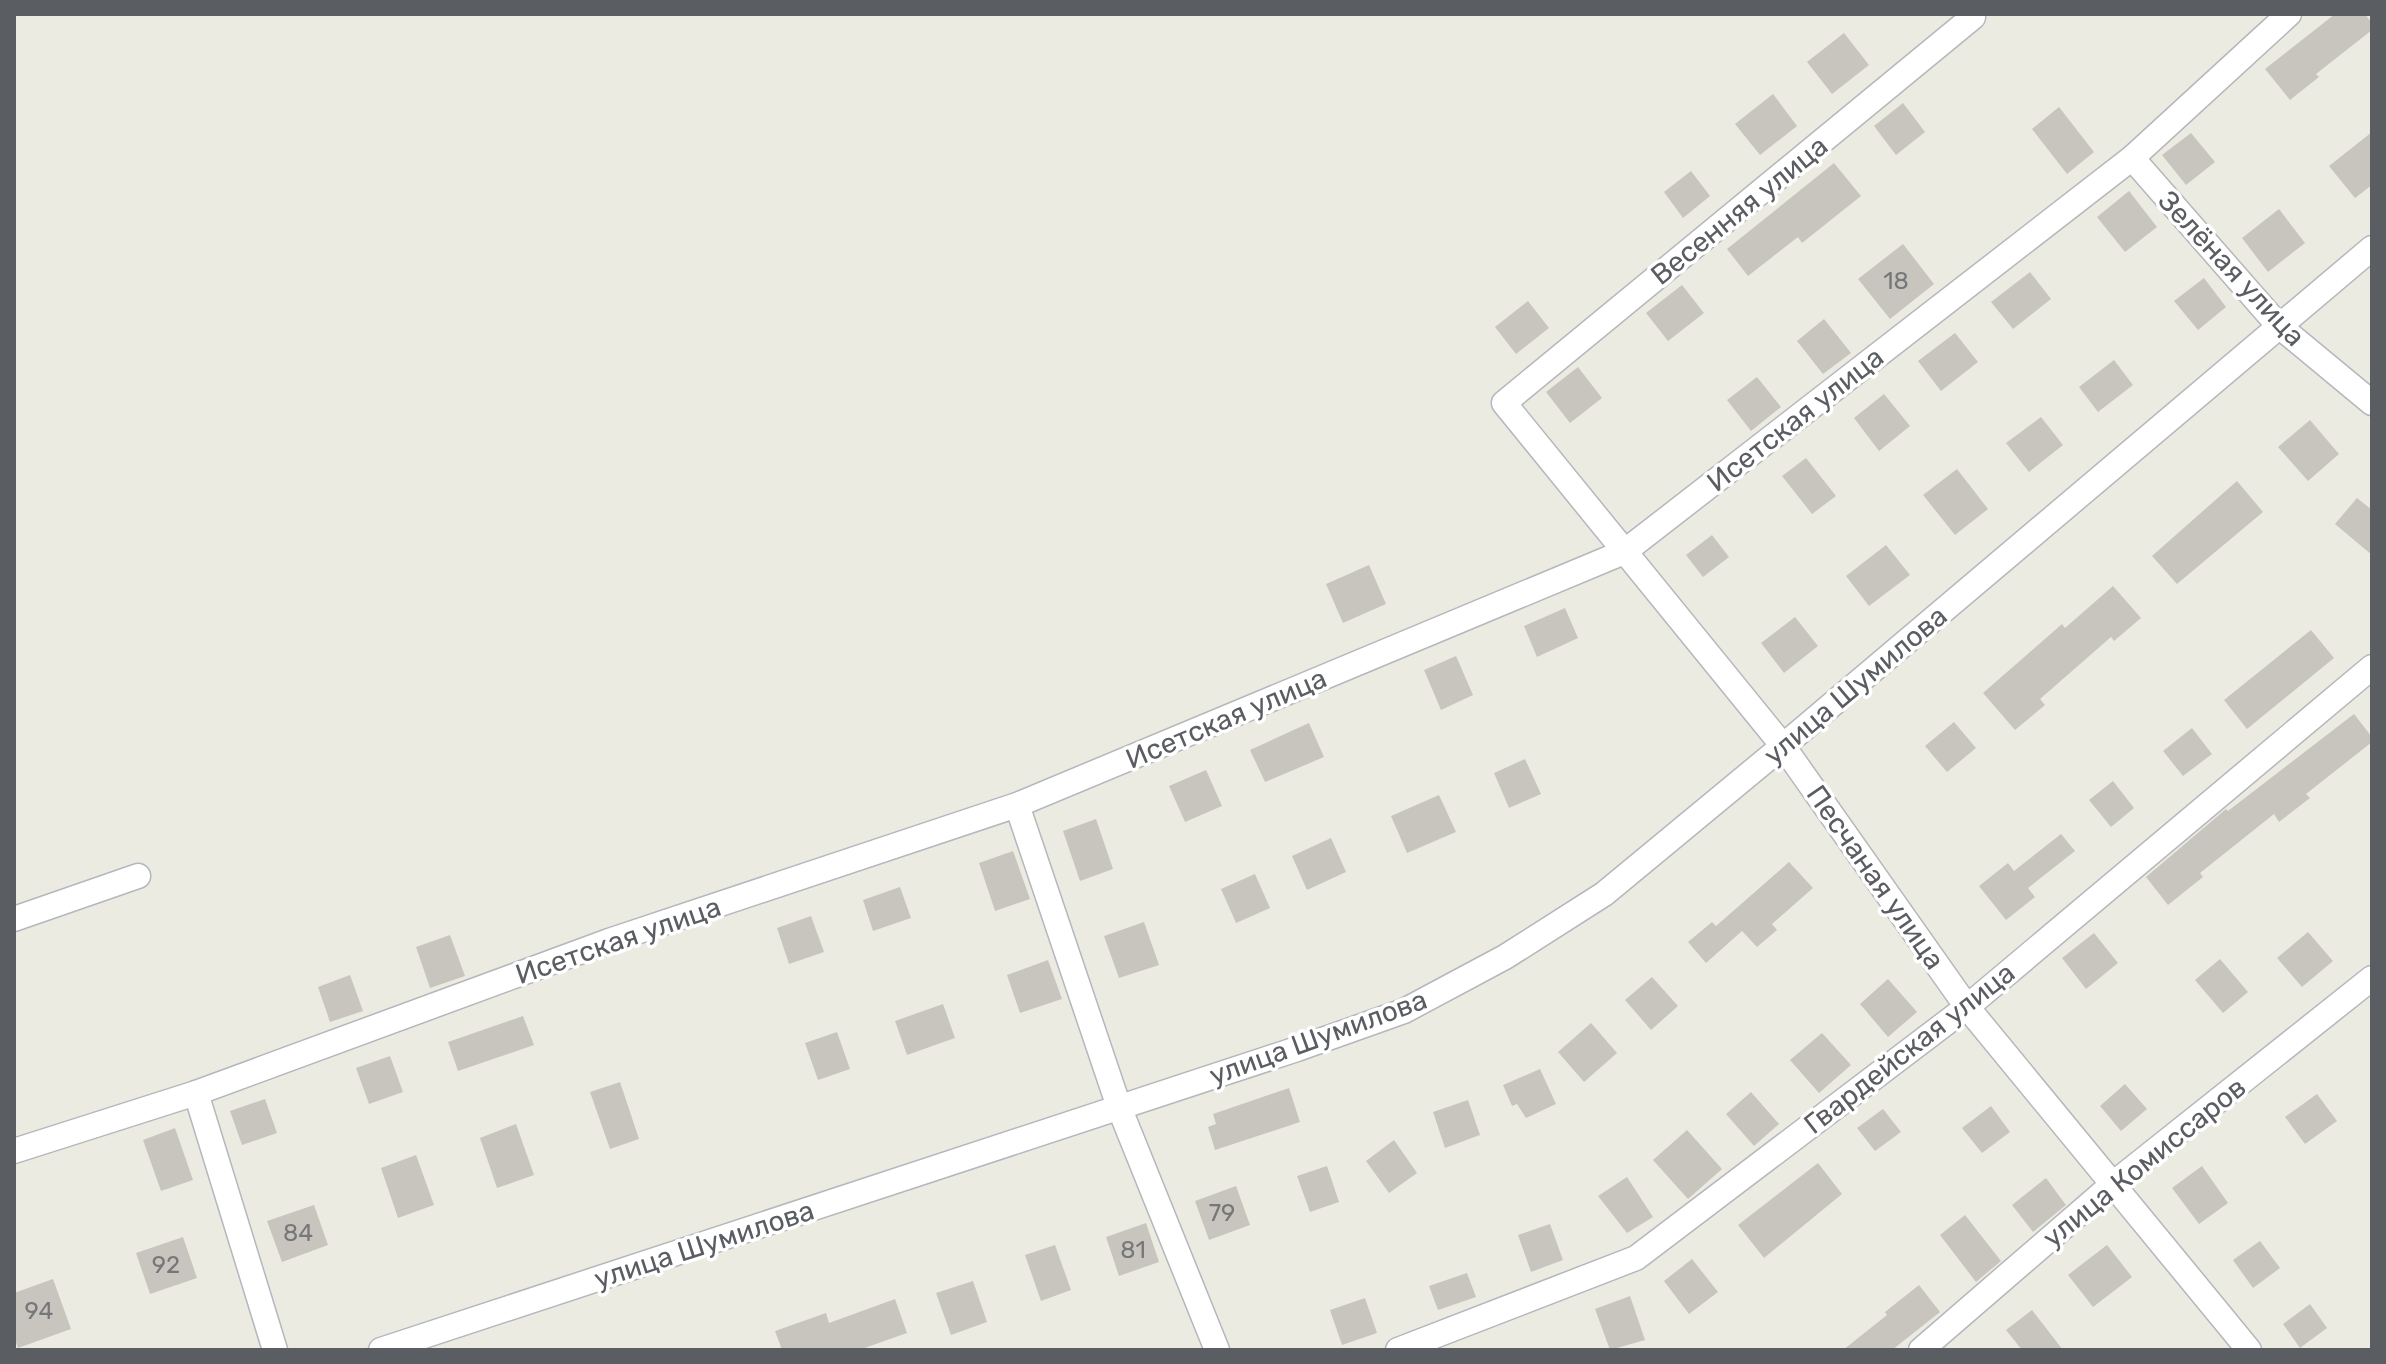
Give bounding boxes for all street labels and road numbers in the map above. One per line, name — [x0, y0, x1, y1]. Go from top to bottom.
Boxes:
street label: Весенняя улица — [1644, 129, 1834, 292]
street label: Зелёная улица — [2151, 184, 2312, 353]
street label: Исетская улица — [1701, 340, 1890, 499]
street label: улица Шумилова — [1757, 599, 1954, 772]
street label: Исетская улица — [1121, 661, 1332, 776]
street label: Песчаная улица — [1800, 779, 1951, 976]
street label: Исетская улица — [511, 890, 725, 991]
street label: Гвардейская улица — [1797, 956, 2021, 1141]
street label: улица Шумилова — [1205, 983, 1431, 1092]
street label: улица Комиссаров — [2036, 1070, 2252, 1254]
street label: улица Шумилова — [590, 1193, 818, 1296]

